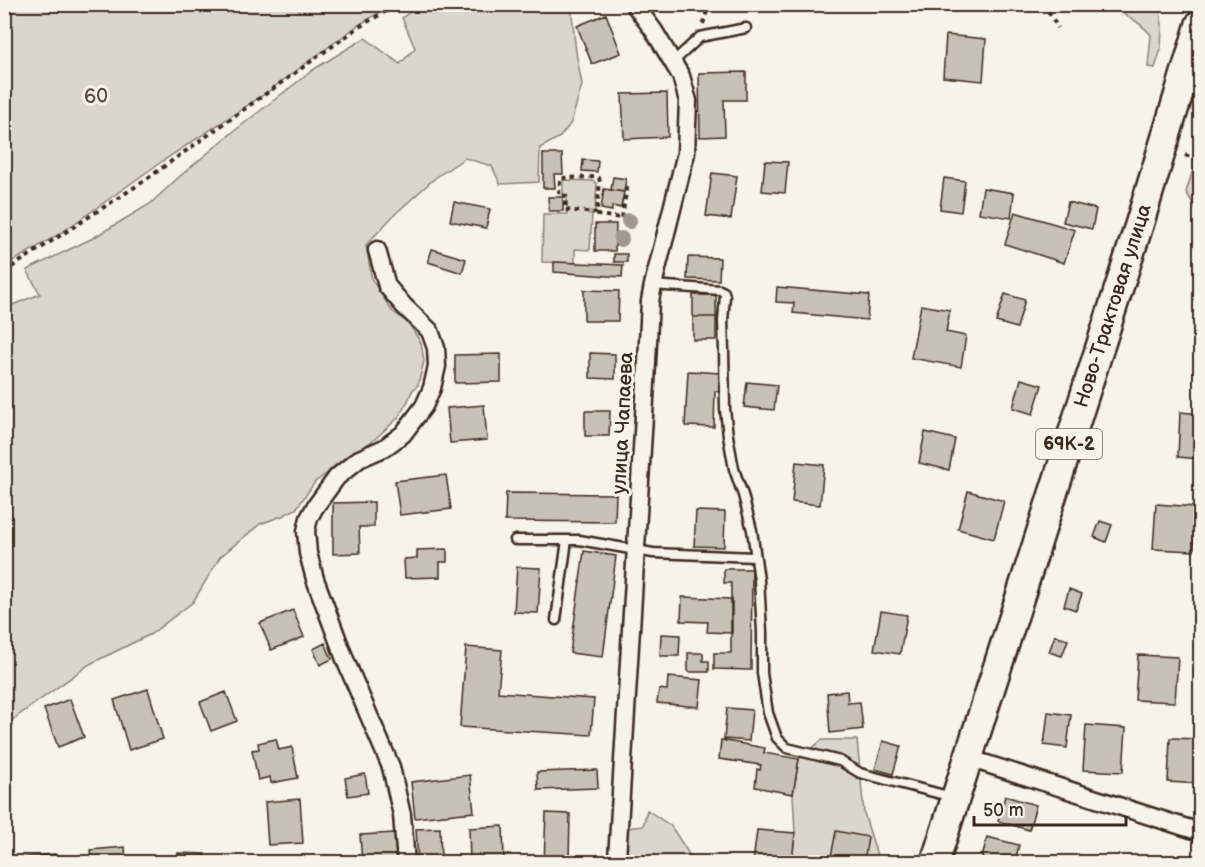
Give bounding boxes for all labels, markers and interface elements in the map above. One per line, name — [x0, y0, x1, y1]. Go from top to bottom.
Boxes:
park label: 60 — [84, 85, 108, 109]
street label: Ново-Трактовая улица — [1069, 201, 1157, 411]
street label: улица Чапаева — [607, 351, 639, 495]
road number: 69К-2 — [1036, 429, 1102, 459]
scale bar — [974, 789, 1126, 827]
text: 50 m — [983, 800, 1024, 821]

